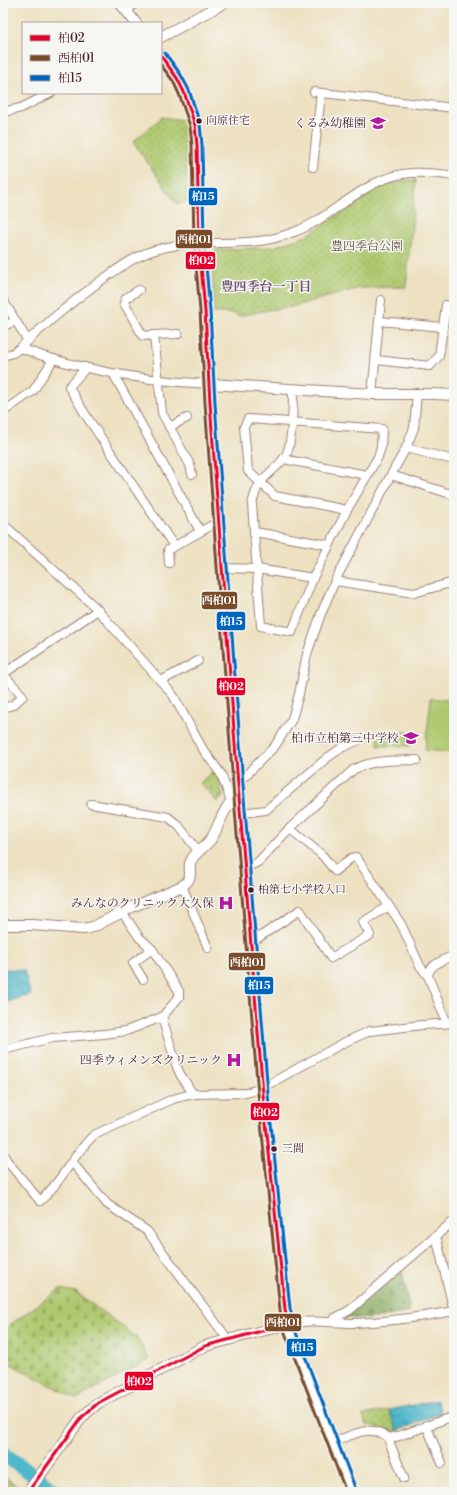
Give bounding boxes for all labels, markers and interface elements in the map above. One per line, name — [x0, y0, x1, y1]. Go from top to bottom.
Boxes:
legend — [22, 22, 162, 94]
text: 柏02 — [58, 31, 85, 46]
text: 西柏01 — [58, 51, 96, 66]
text: 柏15 — [58, 71, 82, 86]
place label: 向原住宅 — [206, 114, 250, 128]
school or university icon: くるみ幼稚園 — [369, 114, 387, 132]
marker: 向原住宅 — [194, 116, 204, 126]
place label: くるみ幼稚園 — [294, 116, 366, 131]
line badge: 柏15 — [188, 187, 218, 206]
text: 柏15 — [191, 190, 215, 204]
line badge: 西柏01 — [175, 229, 213, 249]
text: 西柏01 — [177, 233, 212, 247]
park label: 豊四季台公園 — [331, 239, 403, 254]
line badge: 柏02 — [185, 251, 216, 270]
text: 柏02 — [188, 254, 214, 268]
district label: 豊四季台一丁目 — [220, 279, 312, 295]
line badge: 西柏01 — [201, 591, 238, 610]
text: 西柏01 — [202, 594, 237, 608]
line badge: 柏15 — [216, 611, 246, 631]
text: 柏15 — [219, 615, 243, 629]
line badge: 柏02 — [216, 677, 246, 696]
text: 柏02 — [218, 680, 244, 694]
school or university icon: 柏市立柏第三中学校 — [402, 729, 420, 747]
place label: 柏市立柏第三中学校 — [291, 731, 399, 746]
place label: 柏第七小学校入口 — [258, 883, 346, 897]
marker: 柏第七小学校入口 — [246, 885, 256, 895]
hospital icon: みんなのクリニック大久保 — [217, 894, 235, 912]
place label: みんなのクリニック大久保 — [71, 896, 214, 911]
line badge: 西柏01 — [228, 952, 266, 971]
text: 西柏01 — [230, 956, 265, 970]
line badge: 柏15 — [244, 976, 274, 995]
text: 柏15 — [247, 979, 271, 993]
hospital icon: 四季ウィメンズクリニック — [225, 1051, 243, 1069]
place label: 四季ウィメンズクリニック — [80, 1053, 222, 1068]
line badge: 柏02 — [250, 1102, 280, 1121]
text: 柏02 — [252, 1106, 278, 1120]
place label: 三間 — [282, 1142, 304, 1156]
marker: 三間 — [269, 1144, 279, 1154]
line badge: 西柏01 — [264, 1313, 302, 1332]
text: 西柏01 — [266, 1316, 301, 1330]
line badge: 柏15 — [286, 1338, 317, 1357]
text: 柏15 — [290, 1341, 314, 1355]
line badge: 柏02 — [124, 1371, 154, 1391]
text: 柏02 — [126, 1375, 152, 1389]

